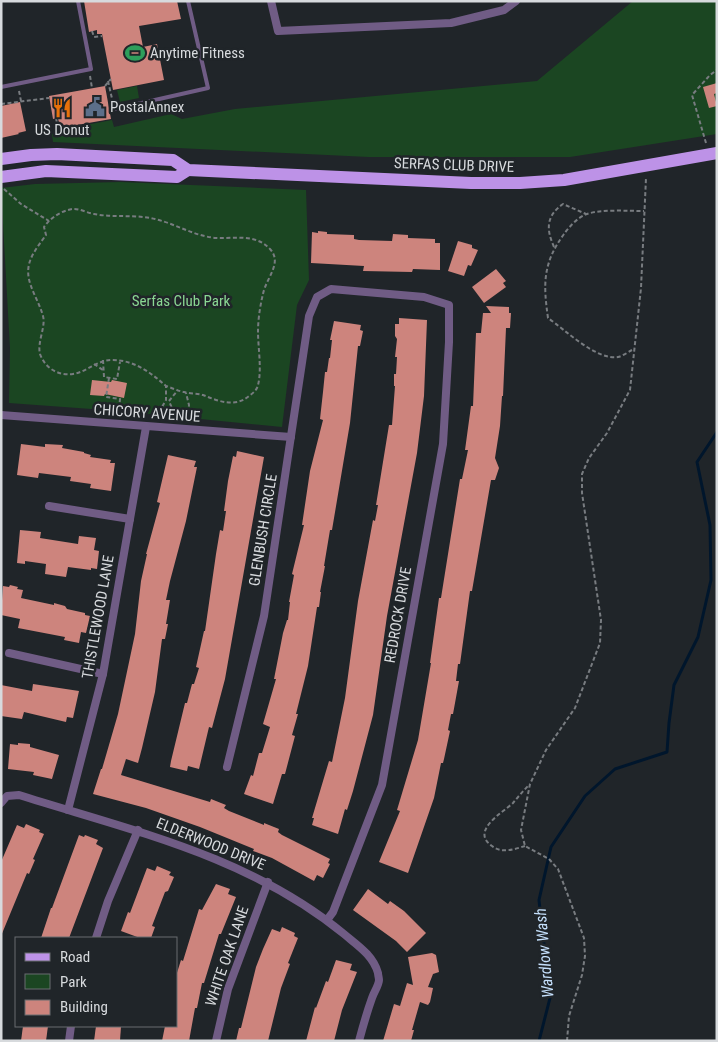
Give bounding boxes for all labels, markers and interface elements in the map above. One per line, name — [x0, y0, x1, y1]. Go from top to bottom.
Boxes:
sports icon: Anytime Fitness — [124, 42, 146, 64]
place label: Anytime Fitness — [150, 44, 245, 62]
public building icon: PostalAnnex — [84, 96, 106, 118]
restaurant icon: US Donut — [51, 97, 73, 119]
place label: PostalAnnex — [110, 98, 185, 116]
place label: US Donut — [35, 121, 89, 139]
street label: SERFAS CLUB DRIVE — [393, 154, 515, 176]
park label: Serfas Club Park — [132, 292, 230, 310]
street label: CHICORY AVENUE — [93, 400, 201, 426]
street label: GLENBUSH CIRCLE — [245, 473, 281, 587]
street label: THISTLEWOOD LANE — [78, 554, 118, 680]
street label: REDROCK DRIVE — [381, 566, 415, 664]
street label: ELDERWOOD DRIVE — [154, 814, 268, 874]
street label: WHITE OAK LANE — [201, 904, 253, 1008]
water label: Wardlow Wash — [531, 907, 557, 999]
legend — [15, 937, 178, 1027]
text: Road — [60, 948, 90, 966]
text: Park — [60, 973, 87, 991]
text: Building — [60, 998, 108, 1016]

